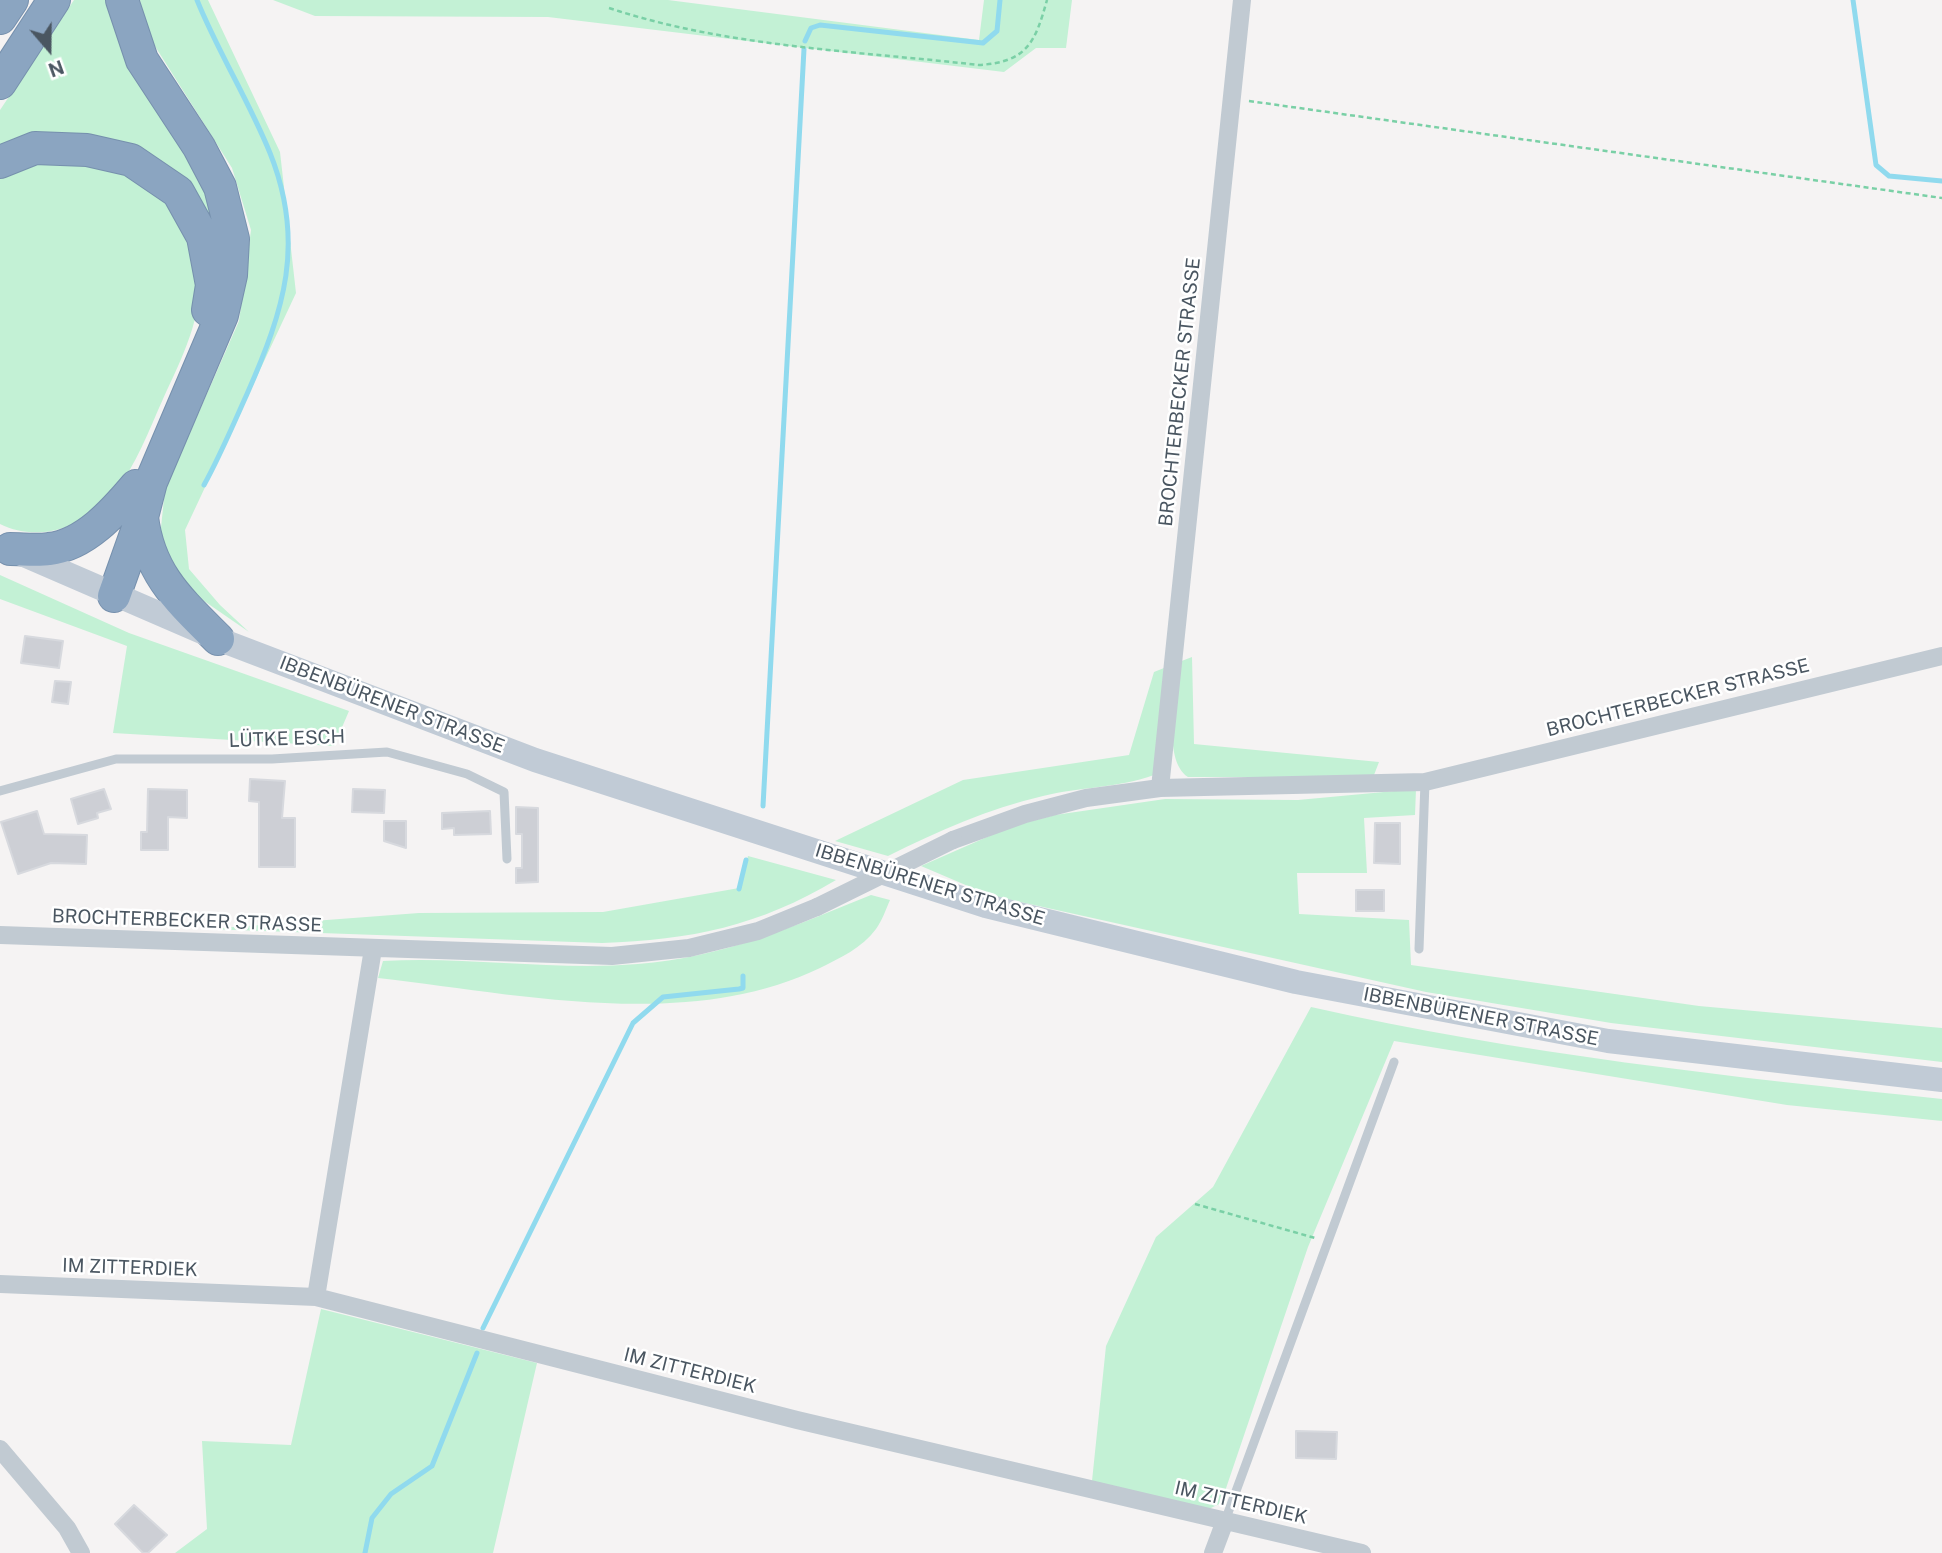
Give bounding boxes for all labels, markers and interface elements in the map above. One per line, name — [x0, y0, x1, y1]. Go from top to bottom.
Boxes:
north arrow — [14, 14, 84, 84]
text: N — [45, 56, 67, 82]
street label: BROCHTERBECKER STRASSE — [1155, 256, 1205, 528]
street label: IBBENBÜRENER STRASSE — [276, 652, 508, 758]
street label: BROCHTERBECKER STRASSE — [1544, 654, 1812, 742]
street label: LÜTKE ESCH — [228, 726, 346, 752]
street label: IBBENBÜRENER STRASSE — [812, 839, 1048, 931]
street label: BROCHTERBECKER STRASSE — [52, 905, 322, 937]
street label: IBBENBÜRENER STRASSE — [1362, 983, 1600, 1051]
street label: IM ZITTERDIEK — [62, 1254, 198, 1282]
street label: IM ZITTERDIEK — [621, 1344, 759, 1398]
street label: IM ZITTERDIEK — [1172, 1477, 1310, 1529]

